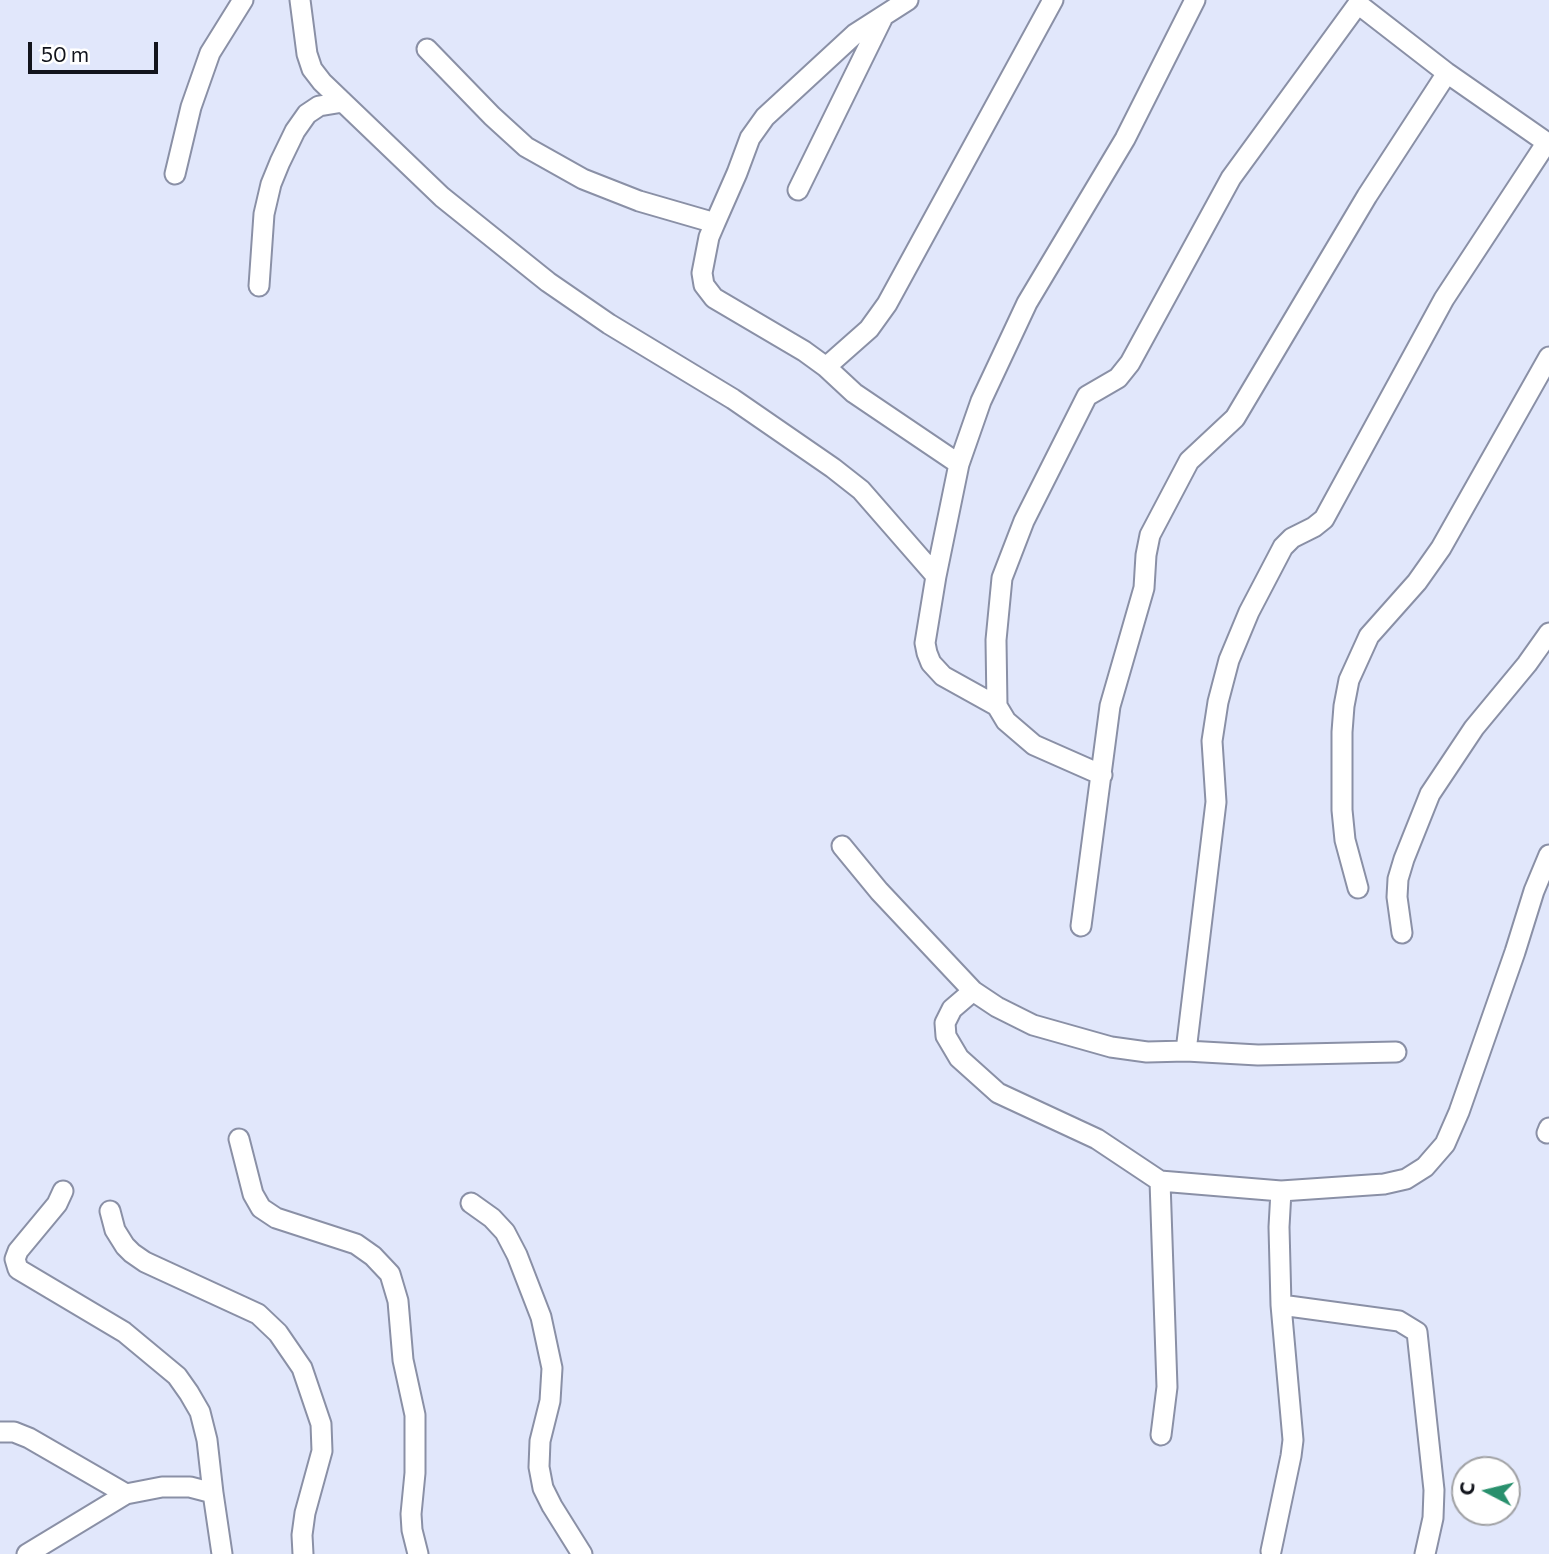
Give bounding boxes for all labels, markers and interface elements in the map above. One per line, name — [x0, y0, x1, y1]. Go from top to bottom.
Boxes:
scale bar — [32, 28, 161, 72]
text: 50 m — [41, 41, 89, 66]
north arrow — [1451, 1456, 1521, 1526]
text: С — [1454, 1481, 1479, 1496]

